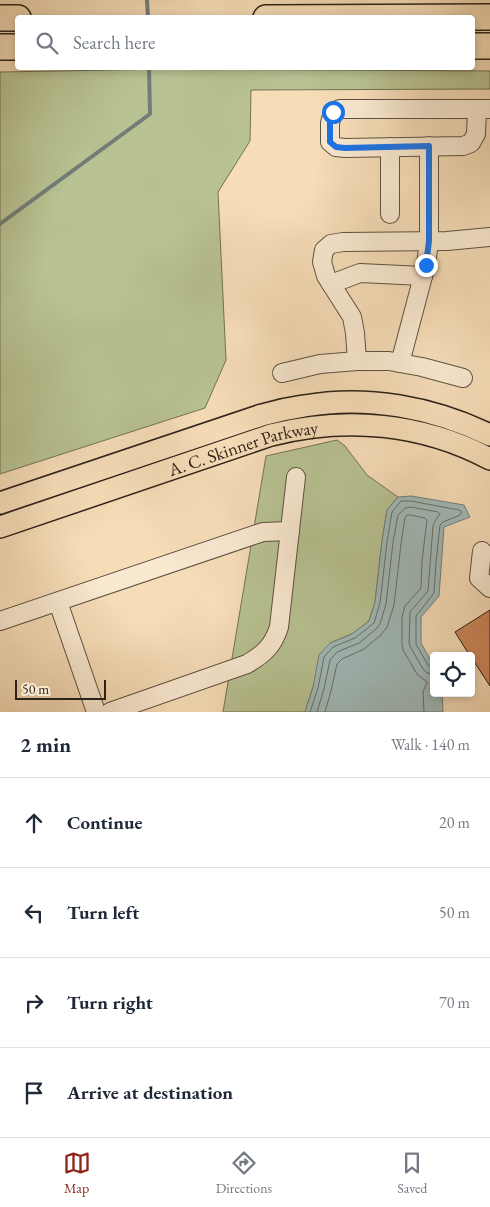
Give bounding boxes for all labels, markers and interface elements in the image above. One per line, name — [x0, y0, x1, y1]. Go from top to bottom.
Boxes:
search box — [15, 15, 475, 70]
icon: search — [33, 29, 61, 57]
text: Search here — [73, 30, 155, 55]
route start — [322, 101, 345, 124]
route end — [415, 254, 438, 277]
street label: A. C. Skinner Parkway — [164, 415, 319, 481]
map controls — [430, 652, 475, 697]
button: locate — [430, 652, 475, 697]
scale bar — [15, 677, 106, 700]
text: 50 m — [22, 680, 49, 698]
text: 2 min — [20, 731, 71, 758]
text: Walk · 140 m — [391, 734, 470, 755]
icon: ahead — [20, 809, 48, 837]
text: Continue — [67, 810, 142, 835]
text: 20 m — [439, 812, 470, 833]
icon: left — [20, 899, 48, 927]
text: Turn left — [67, 900, 139, 925]
text: 50 m — [439, 902, 470, 923]
icon: right — [20, 989, 48, 1017]
text: Turn right — [67, 990, 153, 1015]
text: 70 m — [439, 992, 470, 1013]
icon: arrive — [20, 1079, 48, 1107]
text: Arrive at destination — [67, 1080, 233, 1105]
tab: Map — [63, 1149, 91, 1197]
tab: Directions — [216, 1149, 272, 1197]
tab: Saved — [397, 1149, 427, 1197]

